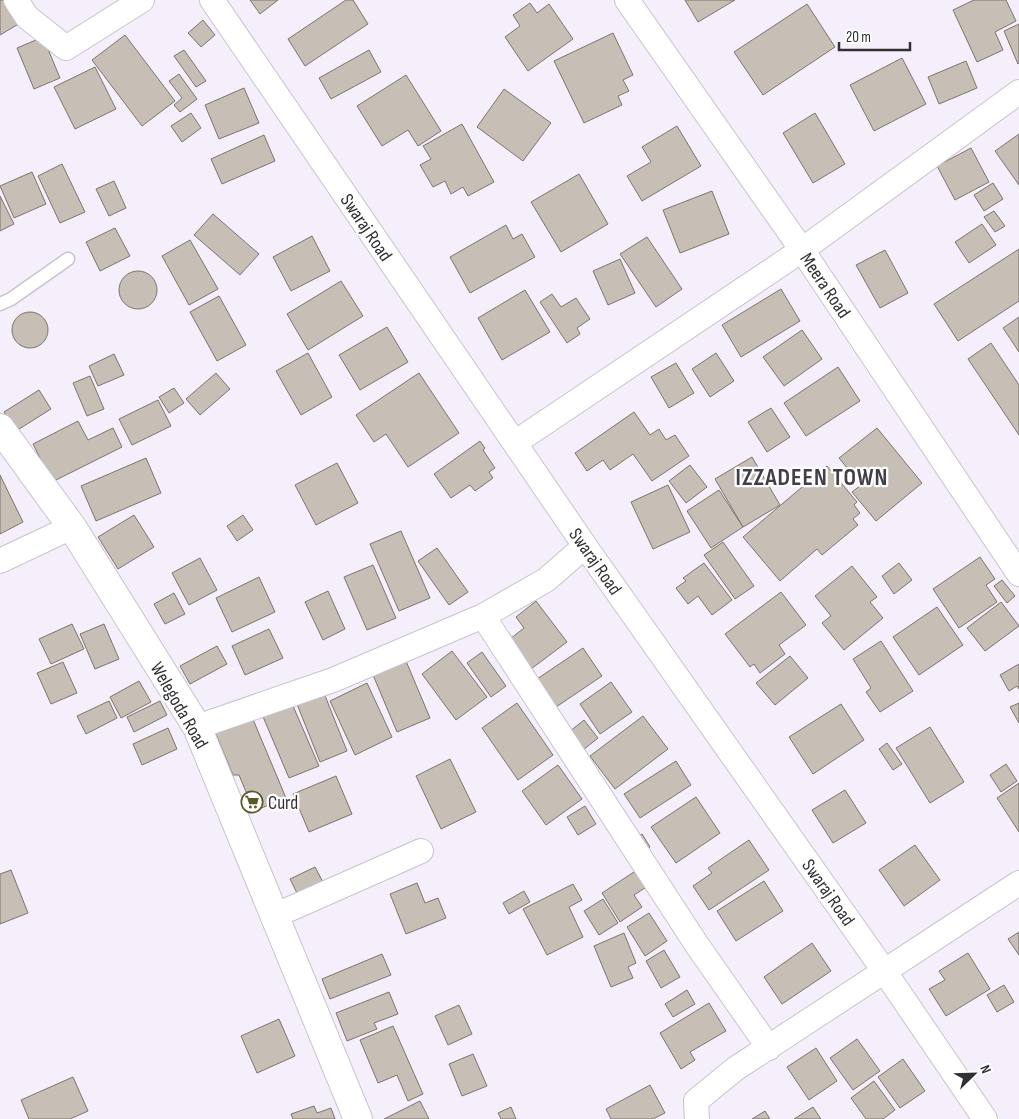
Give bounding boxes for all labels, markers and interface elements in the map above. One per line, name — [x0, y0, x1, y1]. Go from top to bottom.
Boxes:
scale bar — [839, 20, 910, 52]
text: 20 m — [846, 28, 871, 47]
street label: Swaraj Road — [335, 190, 397, 266]
street label: Meera Road — [795, 249, 855, 323]
district label: IZZADEEN TOWN — [736, 463, 888, 492]
street label: Swaraj Road — [563, 524, 626, 600]
street label: Welegoda Road — [145, 658, 213, 753]
supermarket icon: Curd — [240, 790, 264, 814]
place label: Curd — [268, 792, 298, 815]
street label: Swaraj Road — [796, 855, 859, 931]
north arrow — [949, 1049, 999, 1099]
text: N — [976, 1062, 995, 1076]

